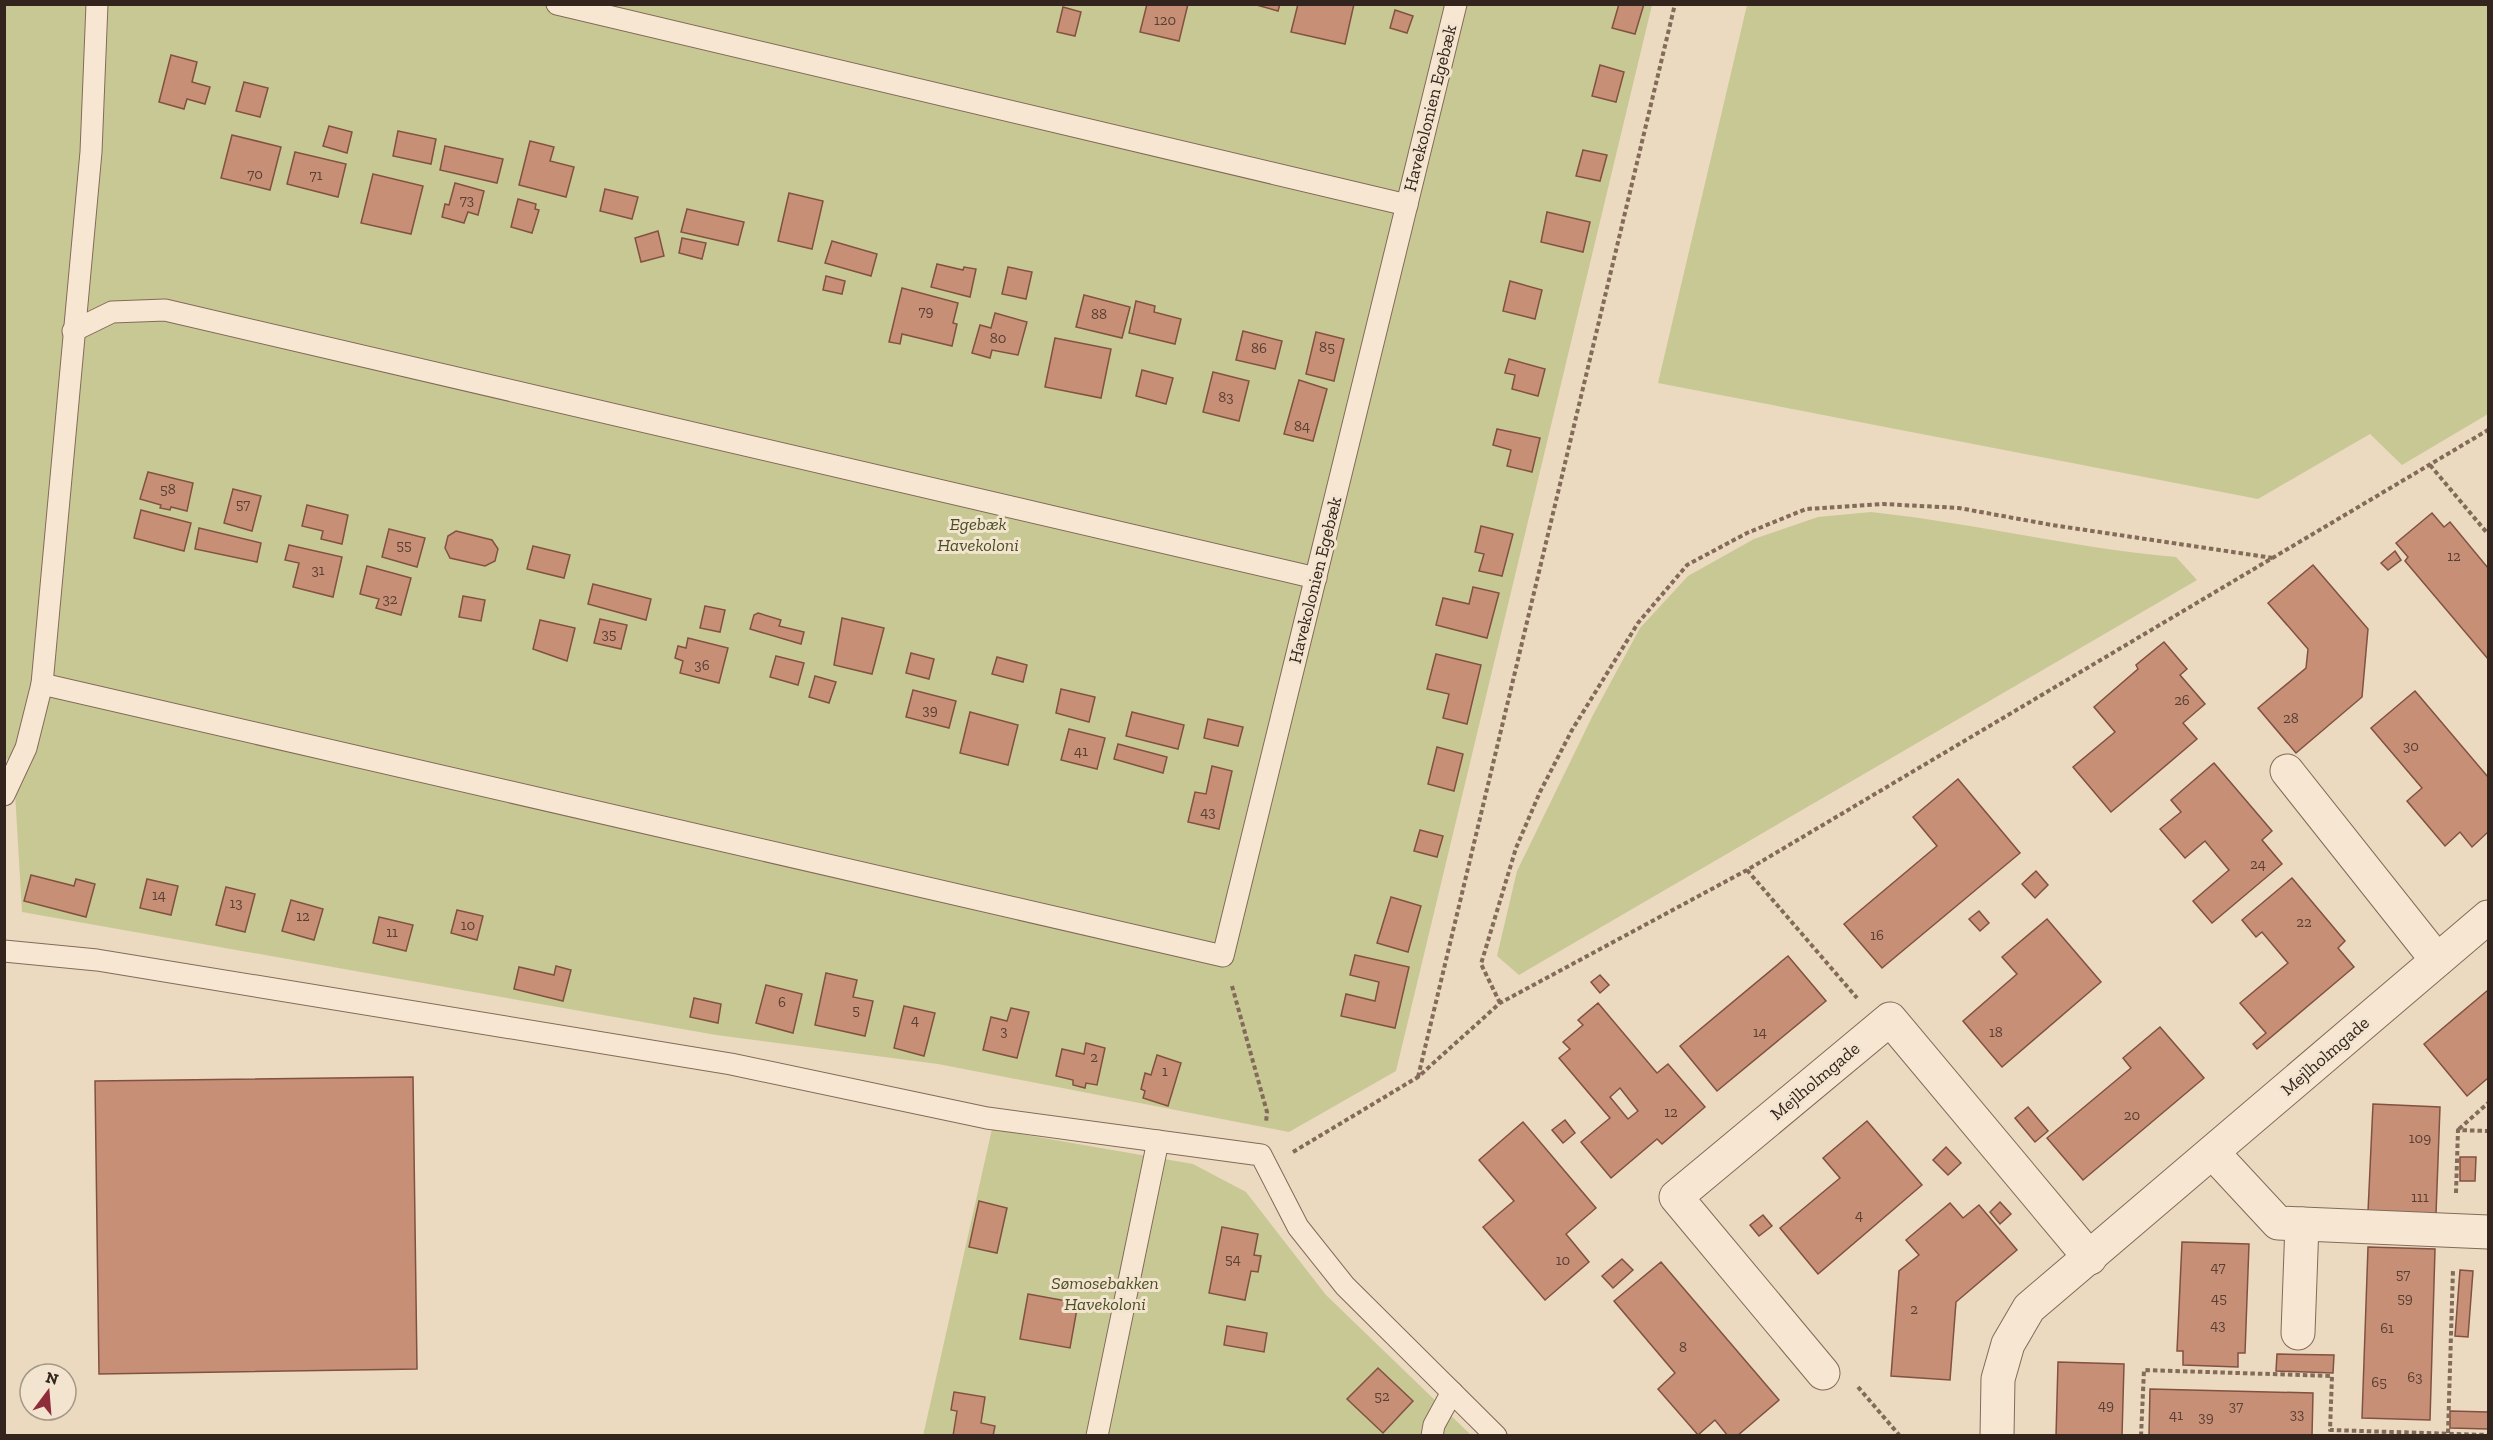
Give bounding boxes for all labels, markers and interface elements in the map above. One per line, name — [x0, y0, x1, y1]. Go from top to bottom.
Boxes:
house number: 120 — [1154, 11, 1176, 29]
street label: Havekolonien Egebæk — [1399, 22, 1462, 194]
house number: 70 — [247, 165, 263, 183]
house number: 71 — [310, 166, 323, 184]
house number: 73 — [460, 191, 474, 209]
house number: 79 — [918, 302, 934, 320]
house number: 88 — [1091, 305, 1107, 323]
house number: 80 — [990, 329, 1006, 347]
house number: 85 — [1319, 338, 1335, 356]
house number: 86 — [1251, 339, 1267, 357]
house number: 83 — [1218, 388, 1234, 406]
house number: 84 — [1294, 417, 1310, 435]
house number: 58 — [160, 480, 176, 498]
street label: Havekolonien Egebæk — [1284, 494, 1347, 666]
house number: 57 — [236, 495, 250, 513]
park label: Egebæk Havekoloni — [937, 513, 1019, 556]
house number: 55 — [396, 536, 412, 554]
house number: 12 — [2447, 547, 2461, 565]
house number: 31 — [311, 561, 325, 579]
house number: 32 — [382, 590, 398, 608]
house number: 35 — [601, 625, 617, 643]
house number: 36 — [694, 656, 710, 674]
house number: 26 — [2174, 691, 2190, 709]
house number: 39 — [922, 701, 938, 719]
house number: 28 — [2283, 709, 2299, 727]
house number: 30 — [2403, 737, 2419, 755]
house number: 41 — [1074, 742, 1088, 760]
house number: 43 — [1200, 803, 1216, 821]
house number: 24 — [2250, 855, 2266, 873]
house number: 14 — [152, 886, 166, 904]
house number: 13 — [229, 894, 243, 912]
house number: 12 — [296, 907, 310, 925]
house number: 22 — [2296, 913, 2312, 931]
house number: 10 — [461, 916, 475, 934]
house number: 11 — [386, 923, 398, 941]
house number: 16 — [1870, 926, 1884, 944]
house number: 6 — [778, 993, 786, 1011]
house number: 5 — [852, 1001, 860, 1019]
house number: 4 — [911, 1011, 919, 1029]
street label: Mejlholmgade — [2276, 1012, 2374, 1100]
house number: 3 — [1000, 1022, 1008, 1040]
house number: 14 — [1753, 1023, 1767, 1041]
house number: 18 — [1989, 1023, 2003, 1041]
street label: Mejlholmgade — [1766, 1037, 1864, 1125]
house number: 2 — [1090, 1048, 1098, 1066]
house number: 1 — [1162, 1062, 1168, 1080]
house number: 12 — [1664, 1103, 1678, 1121]
house number: 20 — [2124, 1106, 2140, 1124]
house number: 109 — [2409, 1129, 2431, 1147]
house number: 111 — [2411, 1188, 2429, 1206]
house number: 4 — [1855, 1206, 1863, 1224]
house number: 54 — [1225, 1250, 1241, 1268]
house number: 10 — [1556, 1251, 1570, 1269]
house number: 47 — [2211, 1258, 2225, 1276]
house number: 57 — [2396, 1265, 2410, 1283]
park label: Sømosebakken Havekoloni — [1051, 1272, 1159, 1315]
house number: 45 — [2211, 1289, 2227, 1307]
house number: 59 — [2397, 1289, 2413, 1307]
house number: 2 — [1910, 1300, 1918, 1318]
house number: 43 — [2210, 1316, 2226, 1334]
house number: 61 — [2380, 1319, 2394, 1337]
house number: 8 — [1679, 1338, 1687, 1356]
north arrow — [18, 1362, 78, 1422]
text: N — [44, 1367, 60, 1389]
house number: 63 — [2407, 1368, 2423, 1386]
house number: 65 — [2371, 1373, 2387, 1391]
house number: 52 — [1374, 1387, 1390, 1405]
house number: 49 — [2098, 1396, 2114, 1414]
house number: 37 — [2229, 1397, 2243, 1415]
house number: 33 — [2290, 1405, 2304, 1423]
house number: 41 — [2169, 1406, 2183, 1424]
house number: 39 — [2198, 1408, 2214, 1426]

